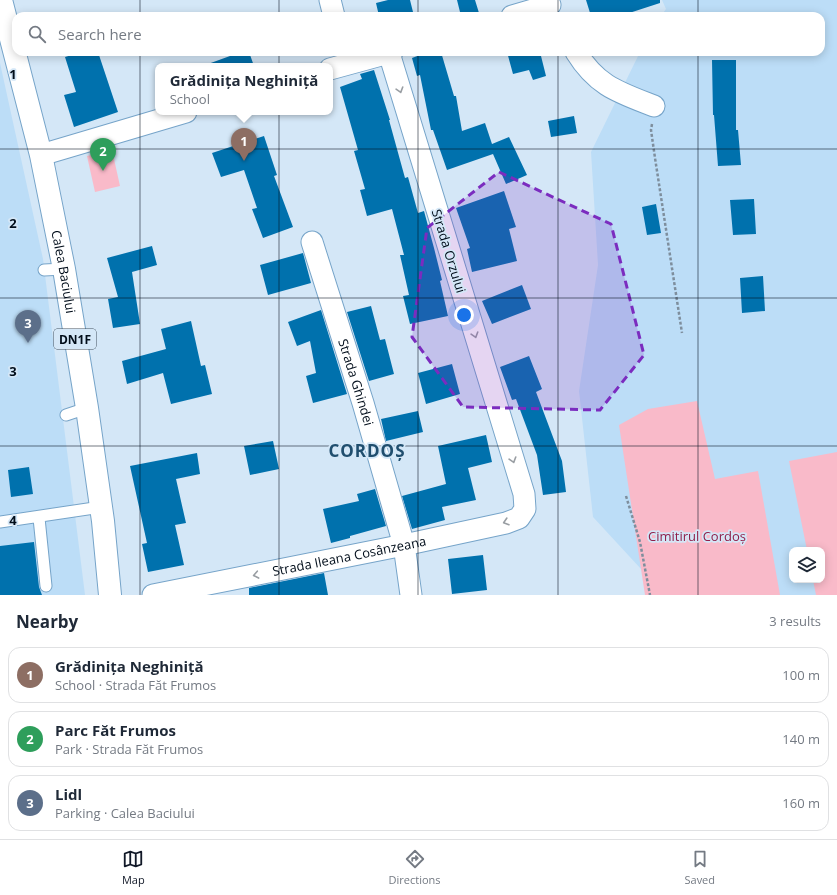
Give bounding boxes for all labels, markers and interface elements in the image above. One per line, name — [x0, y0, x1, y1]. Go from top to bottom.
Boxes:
search box — [12, 12, 825, 56]
icon: search — [26, 23, 48, 45]
text: Search here — [58, 24, 142, 44]
popup — [155, 63, 333, 115]
text: 1 — [9, 65, 17, 83]
text: Grădinița Neghiniță — [170, 70, 318, 90]
one-way arrow — [395, 87, 404, 94]
text: School — [170, 90, 210, 108]
pin: 1 — [231, 128, 257, 161]
pin: 2 — [90, 138, 116, 171]
street label: Strada Orzului — [428, 207, 470, 295]
text: 2 — [9, 214, 17, 232]
street label: Calea Baciului — [47, 228, 80, 315]
your location — [454, 305, 474, 325]
pin: 3 — [15, 310, 41, 343]
road number: DN1F — [54, 329, 96, 349]
one-way arrow — [470, 332, 479, 339]
street label: Strada Ghindei — [334, 336, 378, 428]
text: 3 — [9, 362, 17, 380]
district label: CORDOȘ — [328, 439, 406, 462]
one-way arrow — [508, 456, 517, 463]
text: 4 — [9, 511, 17, 529]
one-way arrow — [503, 517, 510, 526]
park label: Cimitirul Cordoș — [648, 527, 746, 545]
street label: Strada Ileana Cosânzeana — [271, 532, 428, 580]
map controls — [789, 547, 825, 583]
button: layers — [789, 547, 825, 583]
one-way arrow — [252, 570, 259, 578]
text: Nearby — [16, 610, 78, 633]
text: 3 results — [769, 612, 821, 630]
text: Grădinița Neghiniță — [55, 656, 204, 676]
text: 1 — [26, 666, 34, 684]
text: 100 m — [782, 666, 820, 684]
text: School · Strada Făt Frumos — [55, 676, 216, 694]
text: Parc Făt Frumos — [55, 720, 176, 740]
text: 2 — [26, 730, 34, 748]
text: 140 m — [782, 730, 820, 748]
text: Park · Strada Făt Frumos — [55, 740, 203, 758]
text: Lidl — [55, 784, 82, 804]
text: 3 — [26, 794, 34, 812]
text: 160 m — [782, 794, 820, 812]
text: Parking · Calea Baciului — [55, 804, 195, 822]
tab: Map — [122, 848, 145, 887]
tab: Directions — [389, 848, 441, 887]
tab: Saved — [684, 848, 715, 887]

